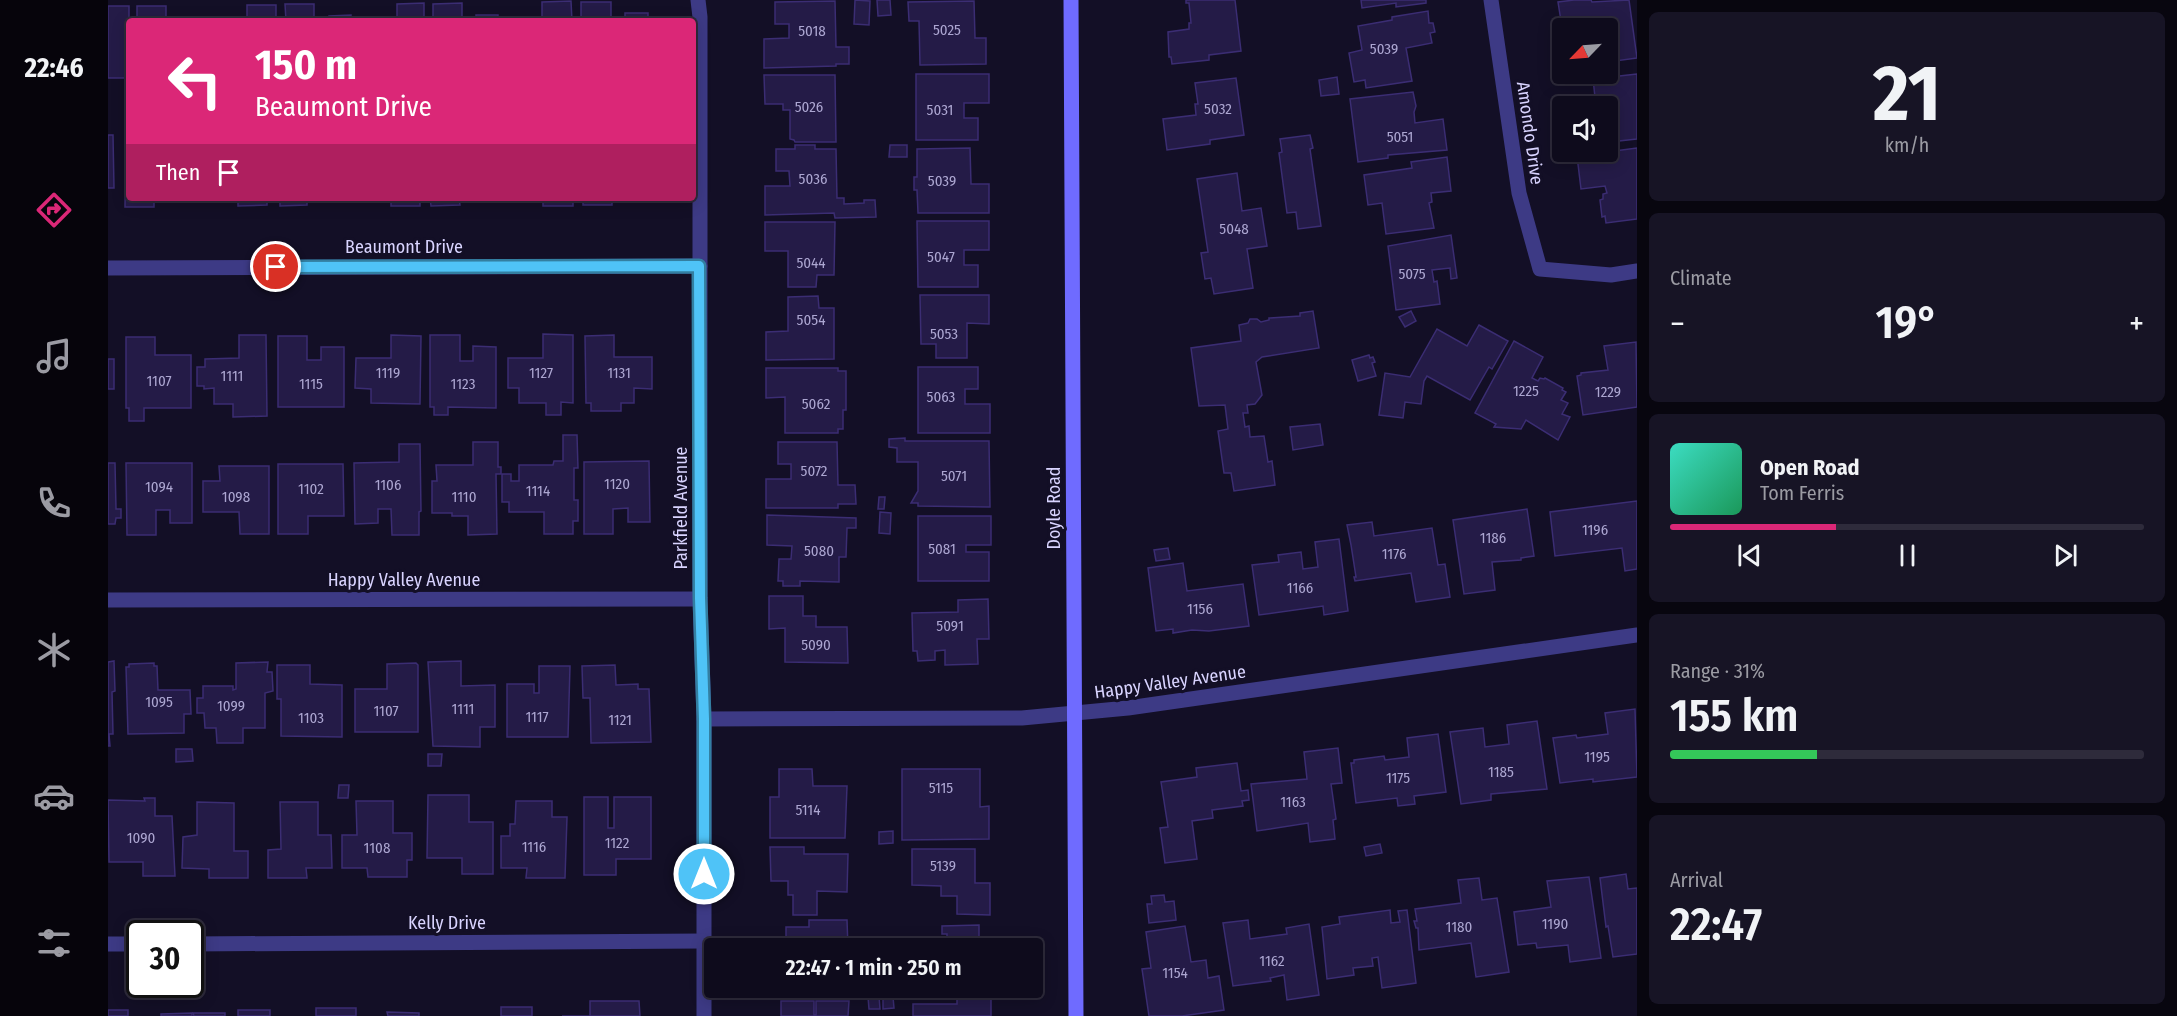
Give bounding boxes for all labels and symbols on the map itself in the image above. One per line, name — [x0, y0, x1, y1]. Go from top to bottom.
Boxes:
north arrow — [1552, 18, 1618, 84]
house number: 5025 — [933, 21, 961, 39]
house number: 5018 — [798, 22, 826, 40]
house number: 5039 — [1370, 40, 1398, 58]
street label: Amondo Drive — [1512, 80, 1548, 186]
house number: 5026 — [795, 98, 823, 116]
house number: 5032 — [1204, 100, 1232, 118]
house number: 5031 — [927, 101, 953, 119]
house number: 5051 — [1387, 128, 1413, 146]
house number: 5036 — [799, 170, 827, 188]
house number: 5039 — [928, 172, 956, 190]
house number: 5048 — [1219, 220, 1249, 238]
street label: Beaumont Drive — [345, 236, 463, 258]
pin — [250, 241, 301, 292]
house number: 5047 — [927, 248, 955, 266]
house number: 5044 — [796, 254, 826, 272]
house number: 5075 — [1398, 265, 1426, 283]
house number: 5054 — [797, 311, 825, 329]
house number: 5053 — [930, 325, 958, 343]
house number: 1119 — [376, 364, 400, 382]
house number: 1127 — [529, 364, 553, 382]
house number: 1131 — [607, 364, 631, 382]
house number: 1111 — [221, 367, 243, 385]
house number: 1107 — [146, 372, 172, 390]
house number: 1115 — [299, 375, 323, 393]
house number: 1123 — [451, 375, 476, 393]
house number: 1225 — [1513, 382, 1539, 400]
house number: 1229 — [1595, 383, 1621, 401]
house number: 5063 — [927, 388, 956, 406]
house number: 5062 — [802, 395, 831, 413]
street label: Parkfield Avenue — [670, 446, 692, 569]
house number: 5072 — [801, 462, 828, 480]
house number: 5071 — [941, 467, 967, 485]
street label: Doyle Road — [1043, 467, 1065, 549]
house number: 1120 — [604, 475, 630, 493]
house number: 1106 — [375, 476, 401, 494]
house number: 1094 — [145, 478, 173, 496]
house number: 1102 — [298, 480, 324, 498]
house number: 1114 — [526, 482, 550, 500]
house number: 1098 — [222, 488, 250, 506]
house number: 1110 — [452, 488, 476, 506]
house number: 1196 — [1582, 521, 1608, 539]
house number: 1186 — [1480, 529, 1506, 547]
house number: 5081 — [928, 540, 956, 558]
house number: 5080 — [804, 542, 834, 560]
house number: 1176 — [1382, 545, 1406, 563]
street label: Happy Valley Avenue — [328, 569, 480, 591]
house number: 1166 — [1287, 579, 1313, 597]
house number: 1156 — [1187, 600, 1213, 618]
house number: 5091 — [936, 617, 964, 635]
house number: 5090 — [801, 636, 831, 654]
street label: Happy Valley Avenue — [1093, 660, 1247, 704]
house number: 1095 — [145, 693, 173, 711]
house number: 1099 — [217, 697, 245, 715]
house number: 1111 — [452, 700, 474, 718]
house number: 1107 — [373, 702, 399, 720]
house number: 1117 — [525, 708, 549, 726]
house number: 1103 — [298, 709, 324, 727]
house number: 1121 — [608, 711, 632, 729]
house number: 1195 — [1584, 748, 1610, 766]
house number: 1185 — [1488, 763, 1514, 781]
house number: 1175 — [1386, 769, 1410, 787]
house number: 5115 — [929, 779, 953, 797]
house number: 1163 — [1280, 793, 1306, 811]
house number: 5114 — [796, 801, 820, 819]
house number: 1090 — [127, 829, 155, 847]
house number: 1122 — [605, 834, 630, 852]
house number: 1116 — [522, 838, 546, 856]
house number: 1108 — [364, 839, 390, 857]
position arrow — [672, 842, 736, 906]
house number: 5139 — [930, 857, 956, 875]
street label: Kelly Drive — [408, 912, 486, 934]
house number: 1190 — [1542, 915, 1568, 933]
house number: 1180 — [1446, 918, 1472, 936]
speed limit sign: 30 — [126, 920, 204, 998]
house number: 1162 — [1259, 952, 1285, 970]
house number: 1154 — [1162, 964, 1188, 982]

